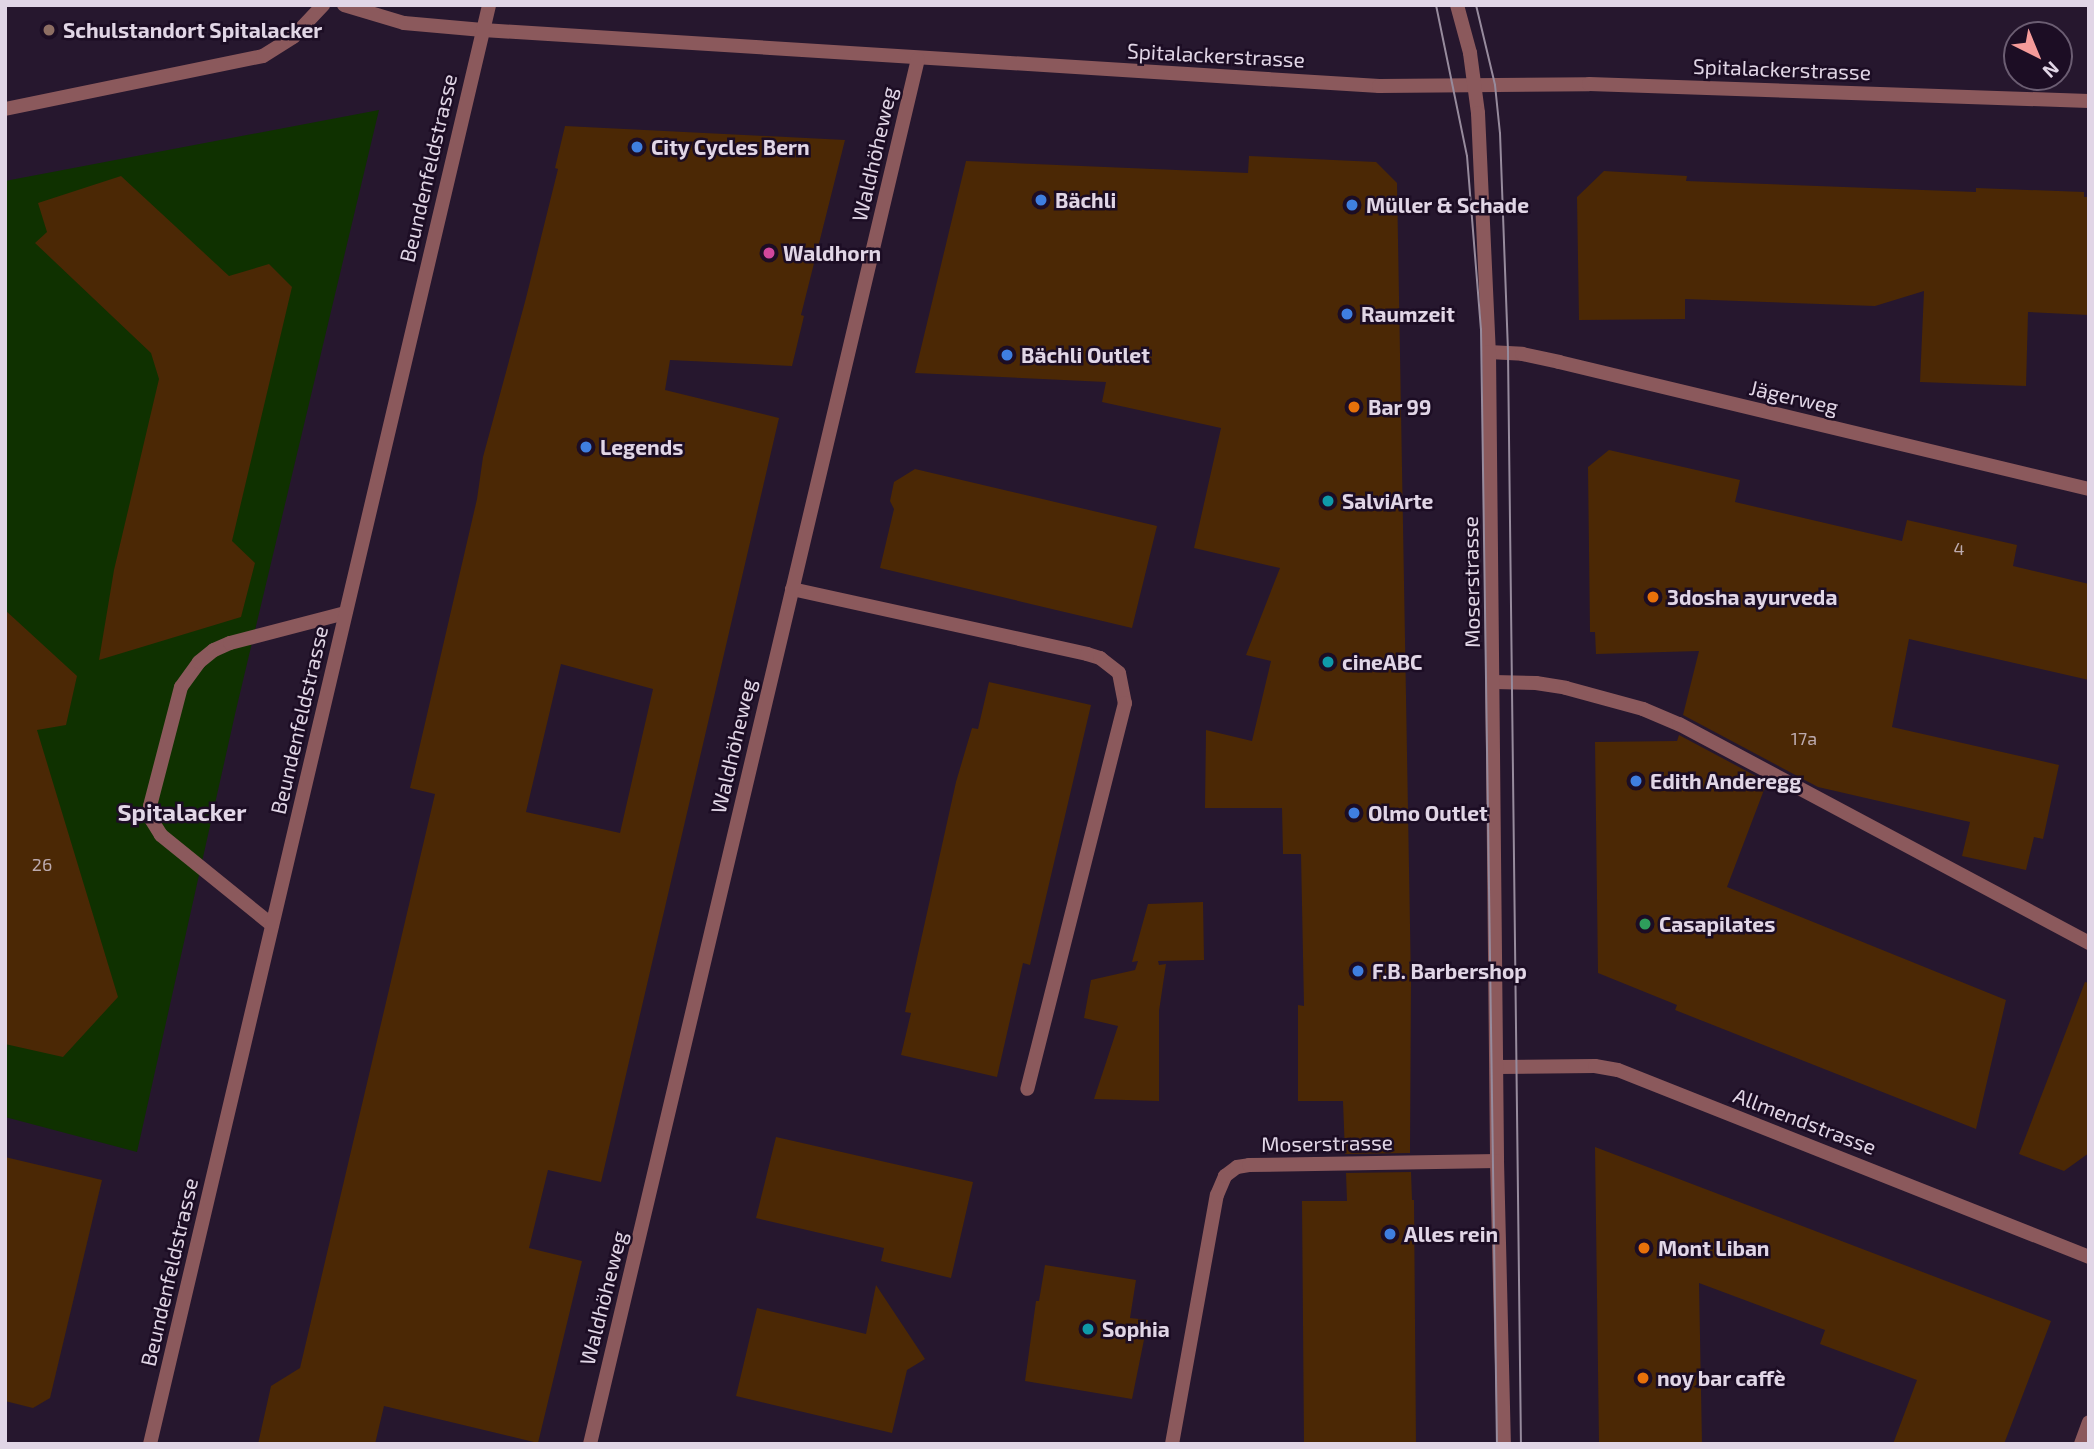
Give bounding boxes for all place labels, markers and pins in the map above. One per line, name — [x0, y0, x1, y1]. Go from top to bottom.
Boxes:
place label: Schulstandort Spitalacker — [63, 17, 322, 43]
marker: Schulstandort Spitalacker — [41, 22, 57, 38]
place label: City Cycles Bern — [651, 134, 810, 160]
marker: City Cycles Bern — [629, 139, 645, 155]
place label: Bächli — [1055, 187, 1116, 213]
marker: Bächli — [1033, 192, 1049, 208]
place label: Müller & Schade — [1366, 192, 1529, 218]
marker: Müller & Schade — [1344, 197, 1360, 213]
place label: Waldhorn — [783, 240, 881, 266]
marker: Waldhorn — [761, 245, 777, 261]
place label: Raumzeit — [1361, 301, 1455, 327]
marker: Raumzeit — [1339, 306, 1355, 322]
place label: Bächli Outlet — [1021, 342, 1150, 368]
marker: Bächli Outlet — [999, 347, 1015, 363]
place label: Bar 99 — [1368, 394, 1432, 420]
marker: Bar 99 — [1346, 399, 1362, 415]
place label: Legends — [600, 434, 683, 460]
marker: Legends — [578, 439, 594, 455]
place label: SalviArte — [1342, 488, 1433, 514]
marker: SalviArte — [1320, 493, 1336, 509]
place label: 3dosha ayurveda — [1667, 584, 1837, 610]
marker: 3dosha ayurveda — [1645, 589, 1661, 605]
place label: cineABC — [1342, 649, 1422, 675]
marker: cineABC — [1320, 654, 1336, 670]
place label: Edith Anderegg — [1650, 768, 1802, 794]
marker: Edith Anderegg — [1628, 773, 1644, 789]
place label: Olmo Outlet — [1368, 800, 1488, 826]
marker: Olmo Outlet — [1346, 805, 1362, 821]
place label: Casapilates — [1659, 911, 1775, 937]
marker: Casapilates — [1637, 916, 1653, 932]
place label: F.B. Barbershop — [1372, 958, 1527, 984]
marker: F.B. Barbershop — [1350, 963, 1366, 979]
place label: Alles rein — [1404, 1221, 1498, 1247]
marker: Alles rein — [1382, 1226, 1398, 1242]
place label: Mont Liban — [1658, 1235, 1769, 1261]
marker: Mont Liban — [1636, 1240, 1652, 1256]
place label: Sophia — [1102, 1316, 1170, 1342]
marker: Sophia — [1080, 1321, 1096, 1337]
place label: noy bar caffè — [1657, 1365, 1786, 1391]
marker: noy bar caffè — [1635, 1370, 1651, 1386]

